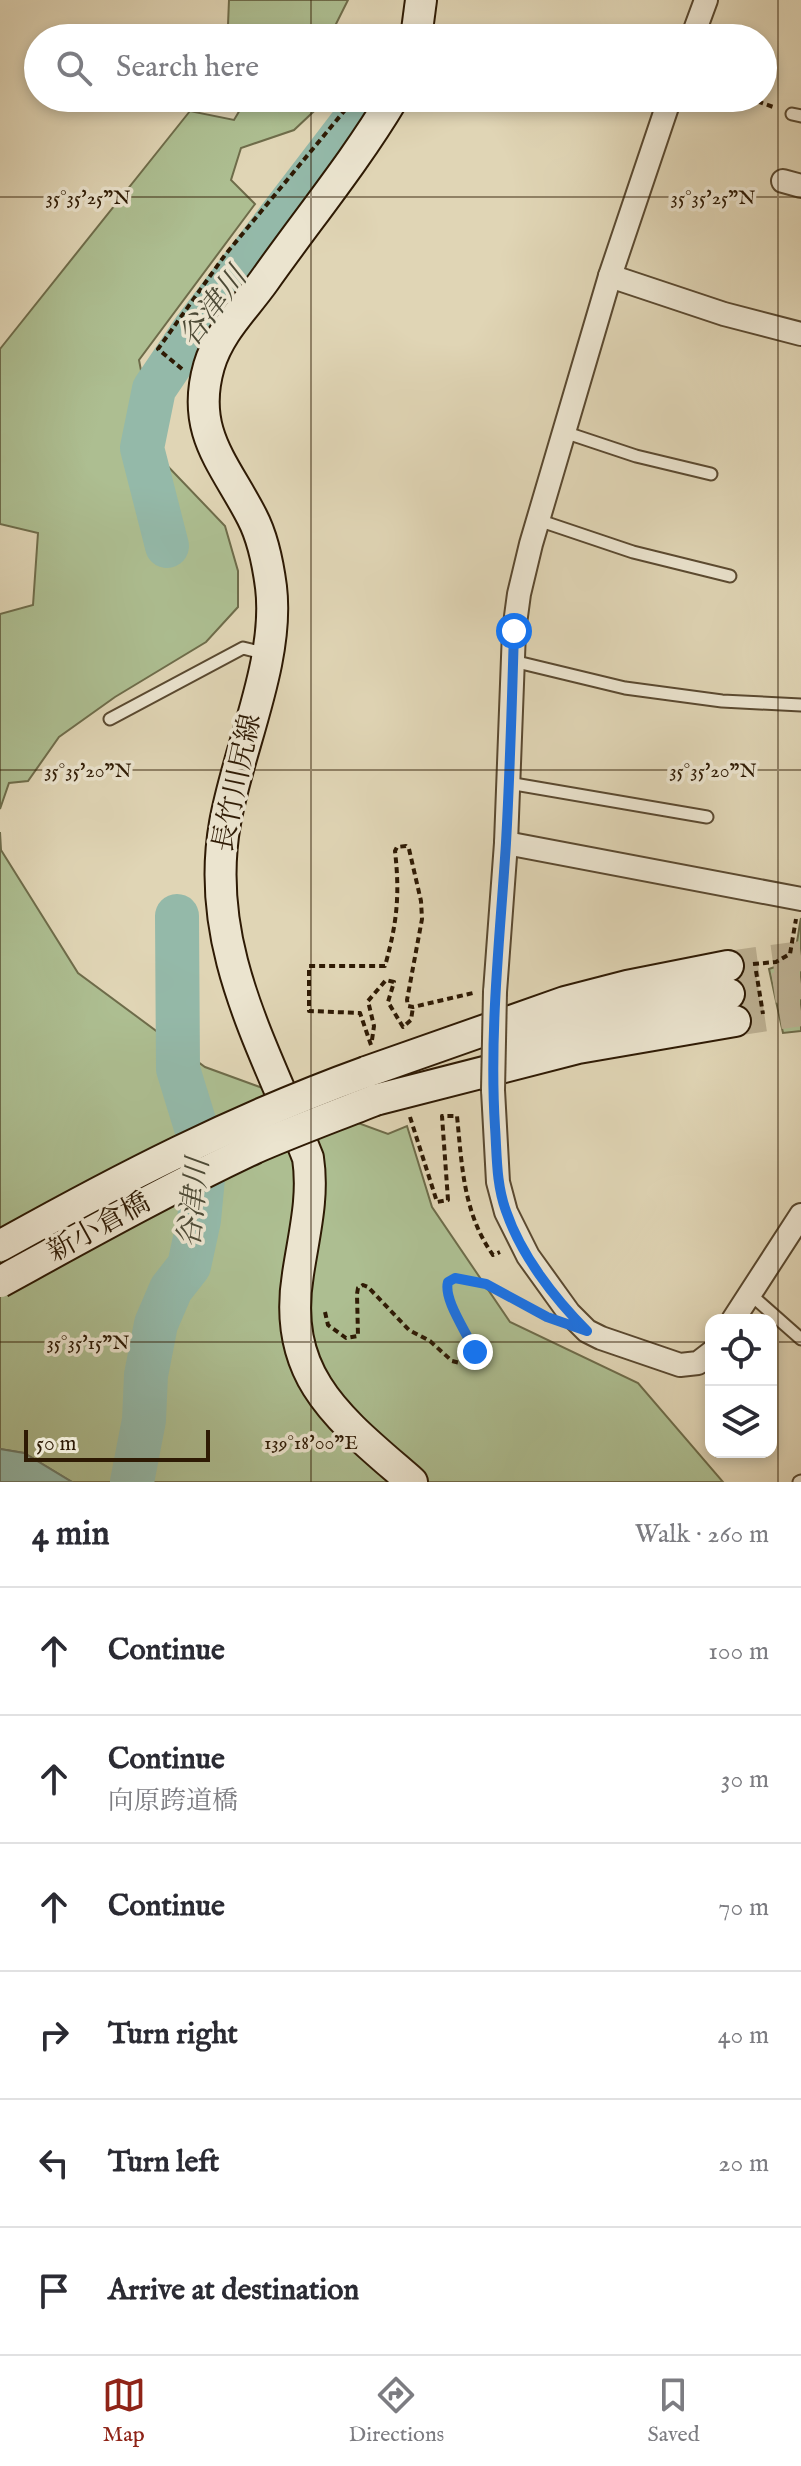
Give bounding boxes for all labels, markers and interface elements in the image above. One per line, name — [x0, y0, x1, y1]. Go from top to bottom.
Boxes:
search box — [24, 24, 777, 112]
icon: search — [52, 46, 96, 90]
text: Search here — [116, 49, 259, 87]
text: 35°35'25"N — [45, 186, 131, 211]
text: 35°35'25"N — [670, 186, 756, 211]
water label: 谷津川 — [172, 258, 258, 355]
route start — [496, 613, 532, 649]
street label: 長竹川尻線 — [206, 711, 270, 855]
text: 35°35'20"N — [44, 759, 132, 784]
text: 35°35'20"N — [669, 759, 757, 784]
water label: 谷津川 — [171, 1153, 219, 1250]
street label: 新小倉橋 — [42, 1186, 156, 1270]
map controls — [705, 1314, 777, 1458]
button: locate — [705, 1314, 777, 1386]
text: 35°35'15"N — [46, 1331, 130, 1356]
route end — [457, 1334, 493, 1370]
button: layers — [705, 1386, 777, 1458]
scale bar — [24, 1426, 210, 1462]
text: 50 m — [36, 1430, 77, 1458]
text: 139°18'00"E — [264, 1431, 358, 1456]
text: 4 min — [32, 1513, 110, 1556]
text: Walk · 260 m — [635, 1518, 769, 1551]
icon: ahead — [32, 1629, 76, 1673]
text: Continue — [108, 1632, 225, 1670]
text: 100 m — [708, 1635, 769, 1668]
text: Continue — [108, 1741, 225, 1779]
icon: ahead — [32, 1757, 76, 1801]
text: 30 m — [721, 1763, 769, 1796]
text: 向原跨道橋 — [108, 1785, 238, 1818]
icon: ahead — [32, 1885, 76, 1929]
text: Continue — [108, 1888, 225, 1926]
text: 70 m — [718, 1891, 769, 1924]
icon: right — [32, 2013, 76, 2057]
text: Turn right — [108, 2016, 238, 2054]
text: 40 m — [718, 2019, 769, 2052]
icon: left — [32, 2141, 76, 2185]
text: Turn left — [108, 2144, 219, 2182]
text: 20 m — [718, 2147, 769, 2180]
icon: arrive — [32, 2269, 76, 2313]
text: Arrive at destination — [108, 2272, 359, 2310]
tab: Map — [102, 2373, 146, 2449]
tab: Directions — [349, 2373, 444, 2449]
tab: Saved — [647, 2373, 699, 2449]

